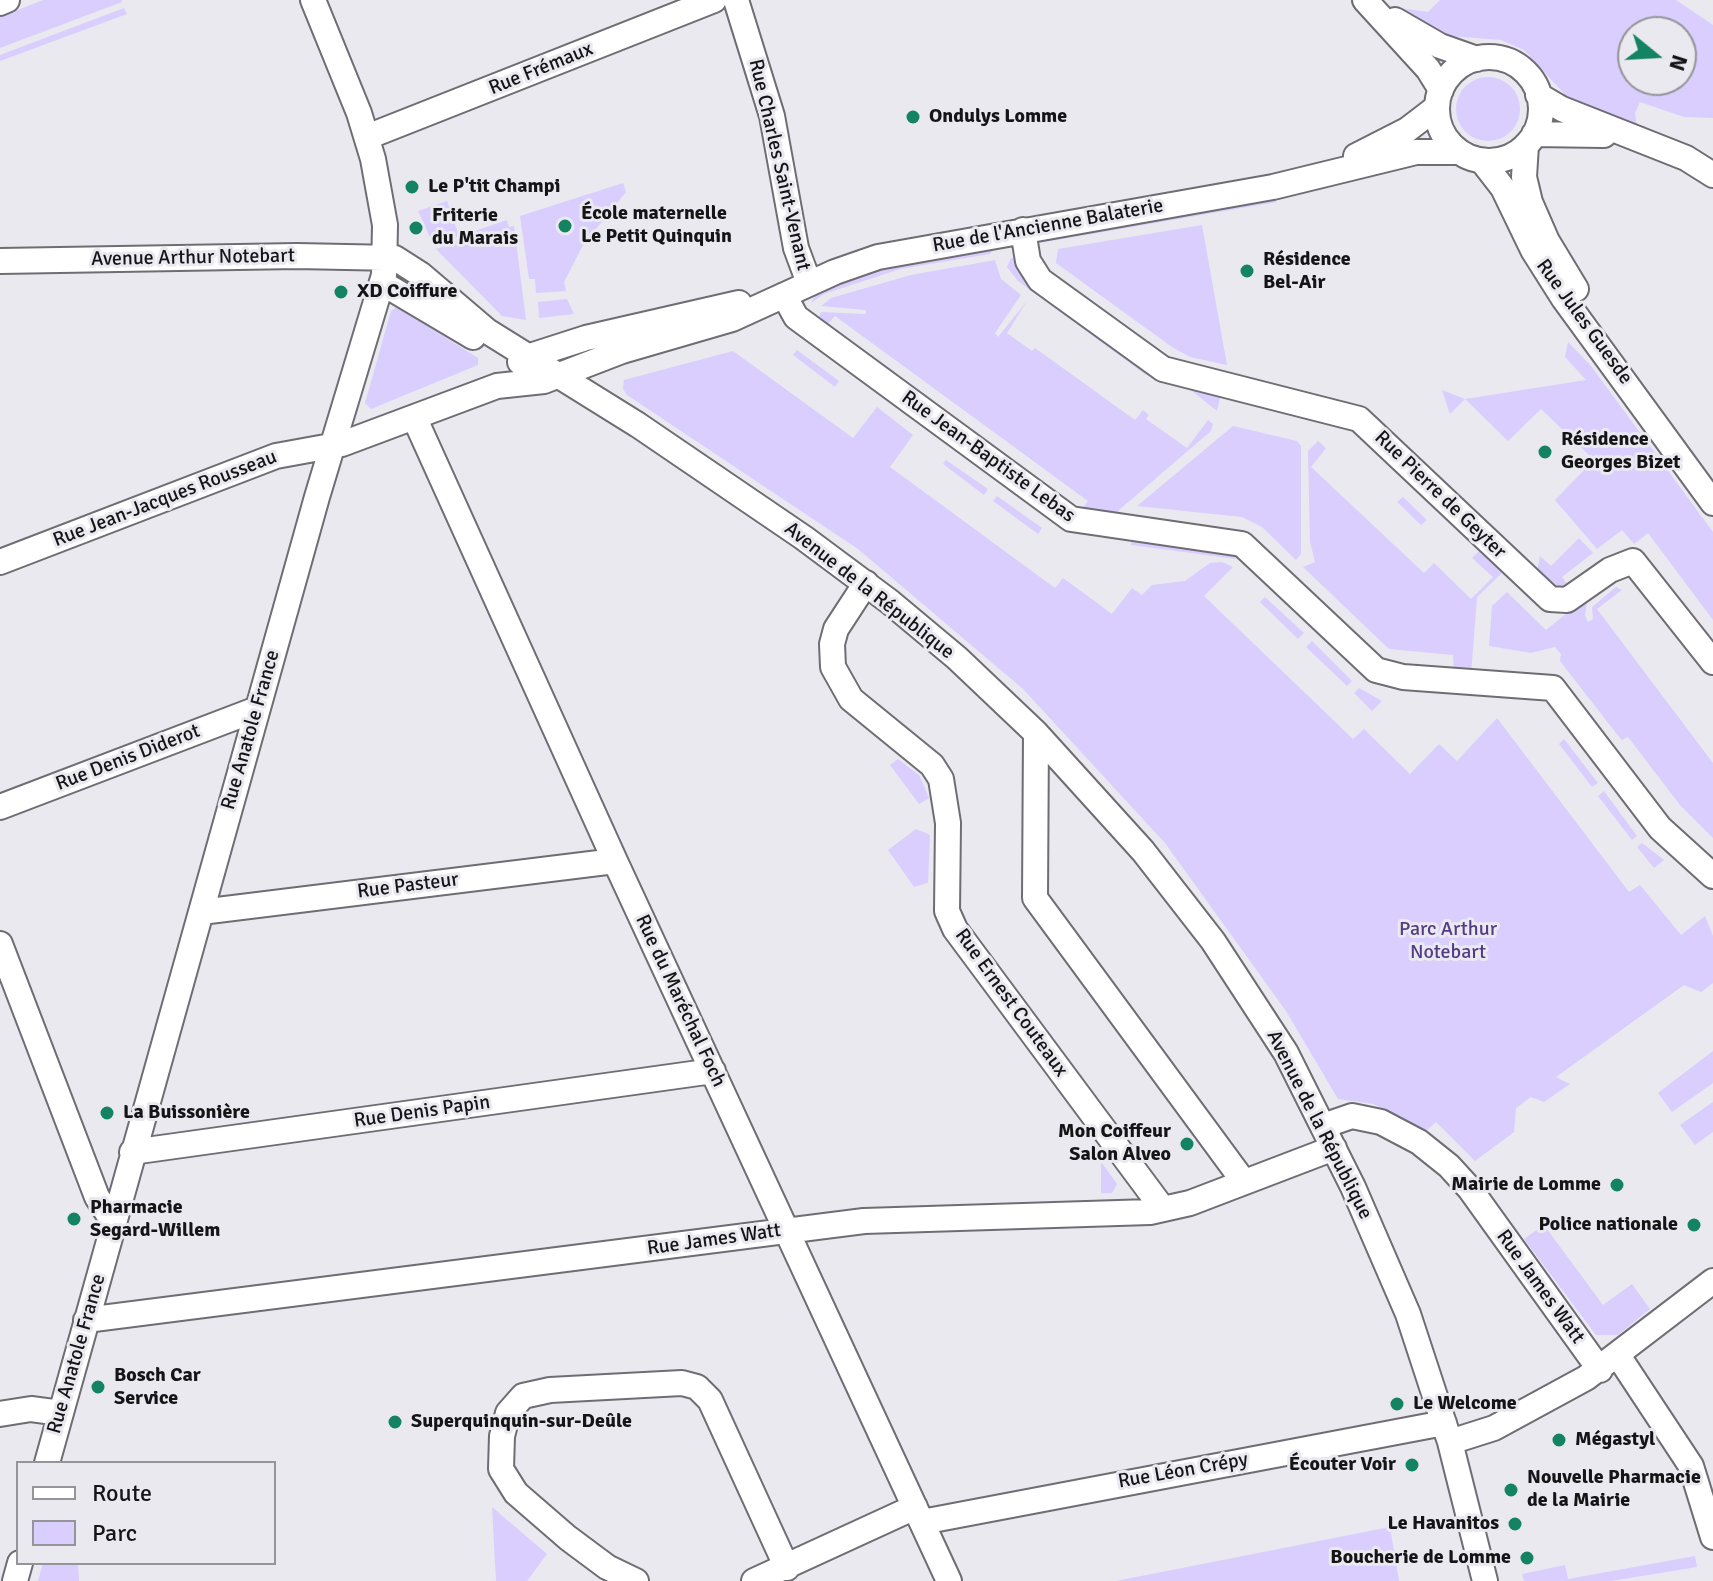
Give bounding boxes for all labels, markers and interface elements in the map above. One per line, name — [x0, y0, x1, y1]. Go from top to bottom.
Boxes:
north arrow — [1617, 16, 1697, 96]
street label: Rue Frémaux — [485, 37, 597, 101]
text: N — [1663, 51, 1694, 74]
street label: Rue Charles Saint-Venant — [743, 57, 815, 273]
place label: Ondulys Lomme — [929, 105, 1067, 129]
marker: Ondulys Lomme — [904, 108, 922, 126]
place label: Le P'tit Champi — [428, 175, 560, 199]
marker: Le P'tit Champi — [403, 178, 421, 196]
street label: Rue de l'Ancienne Balaterie — [931, 194, 1165, 258]
place label: École maternelle Le Petit Quinquin — [581, 202, 732, 249]
place label: Friterie du Marais — [432, 204, 518, 251]
marker: École maternelle Le Petit Quinquin — [556, 217, 574, 235]
marker: Friterie du Marais — [407, 219, 425, 237]
street label: Avenue Arthur Notebart — [91, 244, 295, 272]
place label: Résidence Bel-Air — [1263, 248, 1351, 295]
street label: Rue Jules Guesde — [1531, 255, 1637, 389]
marker: Résidence Bel-Air — [1238, 262, 1256, 280]
place label: XD Coiffure — [357, 280, 457, 304]
marker: XD Coiffure — [332, 283, 350, 301]
street label: Rue Jean-Baptiste Lebas — [897, 386, 1079, 528]
street label: Rue Pierre de Geyter — [1369, 426, 1511, 564]
place label: Résidence Georges Bizet — [1561, 428, 1681, 475]
marker: Résidence Georges Bizet — [1536, 443, 1554, 461]
street label: Rue Jean-Jacques Rousseau — [50, 445, 280, 553]
street label: Avenue de la République — [779, 517, 959, 665]
street label: Rue Anatole France — [217, 647, 285, 813]
street label: Rue Denis Diderot — [53, 719, 203, 797]
street label: Rue Pasteur — [356, 868, 460, 904]
street label: Rue du Maréchal Foch — [630, 911, 730, 1091]
park label: Parc Arthur Notebart — [1399, 918, 1497, 965]
street label: Rue Ernest Couteaux — [949, 924, 1073, 1082]
street label: Avenue de la République — [1261, 1026, 1377, 1224]
street label: Rue Denis Papin — [352, 1091, 492, 1133]
place label: La Buissonière — [123, 1101, 250, 1125]
marker: La Buissonière — [98, 1104, 116, 1122]
place label: Mon Coiffeur Salon Alveo — [1058, 1120, 1171, 1167]
marker: Mon Coiffeur Salon Alveo — [1178, 1135, 1196, 1153]
place label: Mairie de Lomme — [1451, 1173, 1601, 1197]
marker: Mairie de Lomme — [1608, 1176, 1626, 1194]
place label: Pharmacie Segard-Willem — [90, 1196, 220, 1243]
marker: Pharmacie Segard-Willem — [65, 1210, 83, 1228]
place label: Police nationale — [1538, 1213, 1678, 1237]
marker: Police nationale — [1685, 1216, 1703, 1234]
street label: Rue James Watt — [646, 1219, 782, 1261]
street label: Rue James Watt — [1491, 1225, 1589, 1349]
street label: Rue Anatole France — [43, 1271, 111, 1437]
place label: Bosch Car Service — [114, 1364, 201, 1411]
marker: Bosch Car Service — [89, 1378, 107, 1396]
place label: Le Welcome — [1413, 1392, 1517, 1416]
marker: Le Welcome — [1388, 1395, 1406, 1413]
place label: Superquinquin-sur-Deûle — [411, 1410, 632, 1434]
marker: Superquinquin-sur-Deûle — [386, 1413, 404, 1431]
place label: Mégastyl — [1575, 1428, 1655, 1452]
marker: Mégastyl — [1550, 1431, 1568, 1449]
street label: Rue Léon Crépy — [1116, 1448, 1250, 1494]
place label: Écouter Voir — [1289, 1453, 1396, 1477]
marker: Écouter Voir — [1403, 1456, 1421, 1474]
legend — [16, 1461, 276, 1565]
place label: Nouvelle Pharmacie de la Mairie — [1527, 1466, 1701, 1513]
text: Route — [92, 1478, 152, 1508]
marker: Nouvelle Pharmacie de la Mairie — [1502, 1481, 1520, 1499]
place label: Le Havanitos — [1387, 1512, 1499, 1536]
marker: Le Havanitos — [1506, 1515, 1524, 1533]
text: Parc — [92, 1518, 137, 1548]
place label: Boucherie de Lomme — [1330, 1546, 1511, 1570]
marker: Boucherie de Lomme — [1518, 1549, 1536, 1567]

